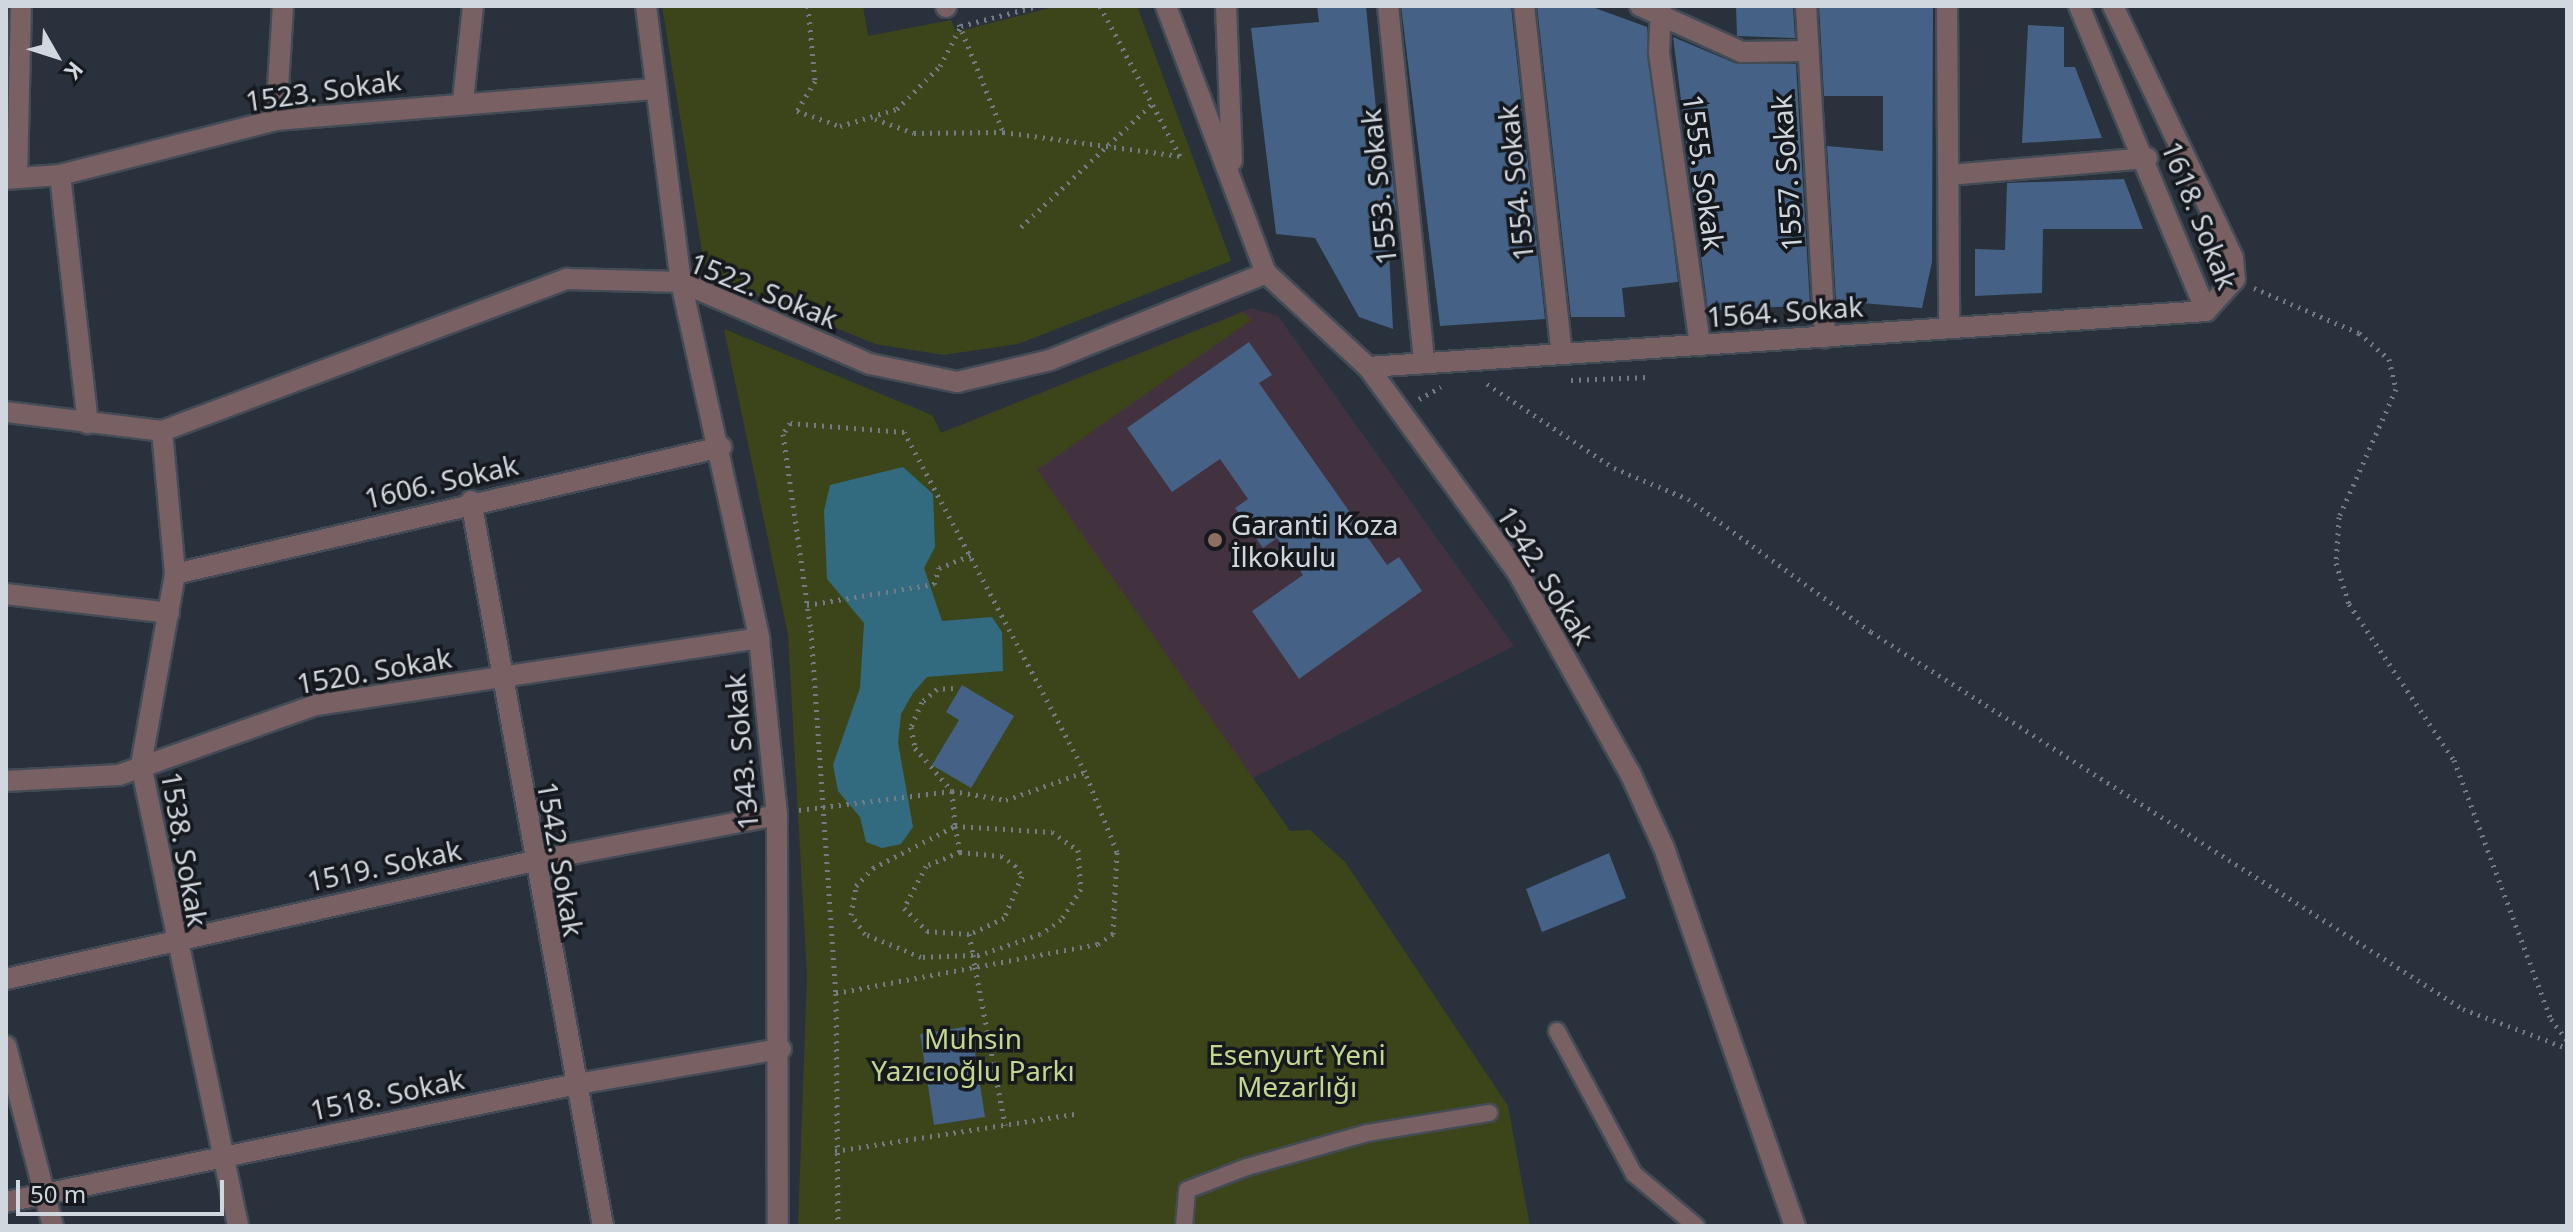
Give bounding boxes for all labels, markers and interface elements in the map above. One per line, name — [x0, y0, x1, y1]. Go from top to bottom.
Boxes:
north arrow — [16, 16, 96, 96]
text: K — [58, 56, 91, 86]
street label: 1523. Sokak — [243, 62, 403, 118]
street label: 1555. Sokak — [1676, 92, 1732, 252]
street label: 1557. Sokak — [1764, 94, 1808, 252]
street label: 1554. Sokak — [1490, 103, 1540, 263]
street label: 1553. Sokak — [1353, 107, 1403, 267]
street label: 1618. Sokak — [2155, 136, 2245, 294]
street label: 1522. Sokak — [685, 245, 843, 335]
street label: 1564. Sokak — [1706, 289, 1864, 333]
street label: 1606. Sokak — [361, 447, 521, 515]
street label: 1342. Sokak — [1490, 500, 1602, 650]
place label: Garanti Koza İlkokulu — [1231, 507, 1399, 573]
marker: Garanti Koza İlkokulu — [1206, 531, 1224, 549]
street label: 1520. Sokak — [294, 640, 454, 700]
street label: 1343. Sokak — [717, 672, 765, 832]
street label: 1538. Sokak — [155, 769, 215, 929]
street label: 1542. Sokak — [531, 779, 591, 939]
street label: 1519. Sokak — [304, 832, 464, 898]
park label: Muhsin Yazıcıoğlu Parkı — [871, 1021, 1075, 1087]
park label: Esenyurt Yeni Mezarlığı — [1208, 1037, 1386, 1103]
street label: 1518. Sokak — [307, 1061, 467, 1127]
scale bar — [20, 1164, 228, 1214]
text: 50 m — [30, 1177, 86, 1210]

